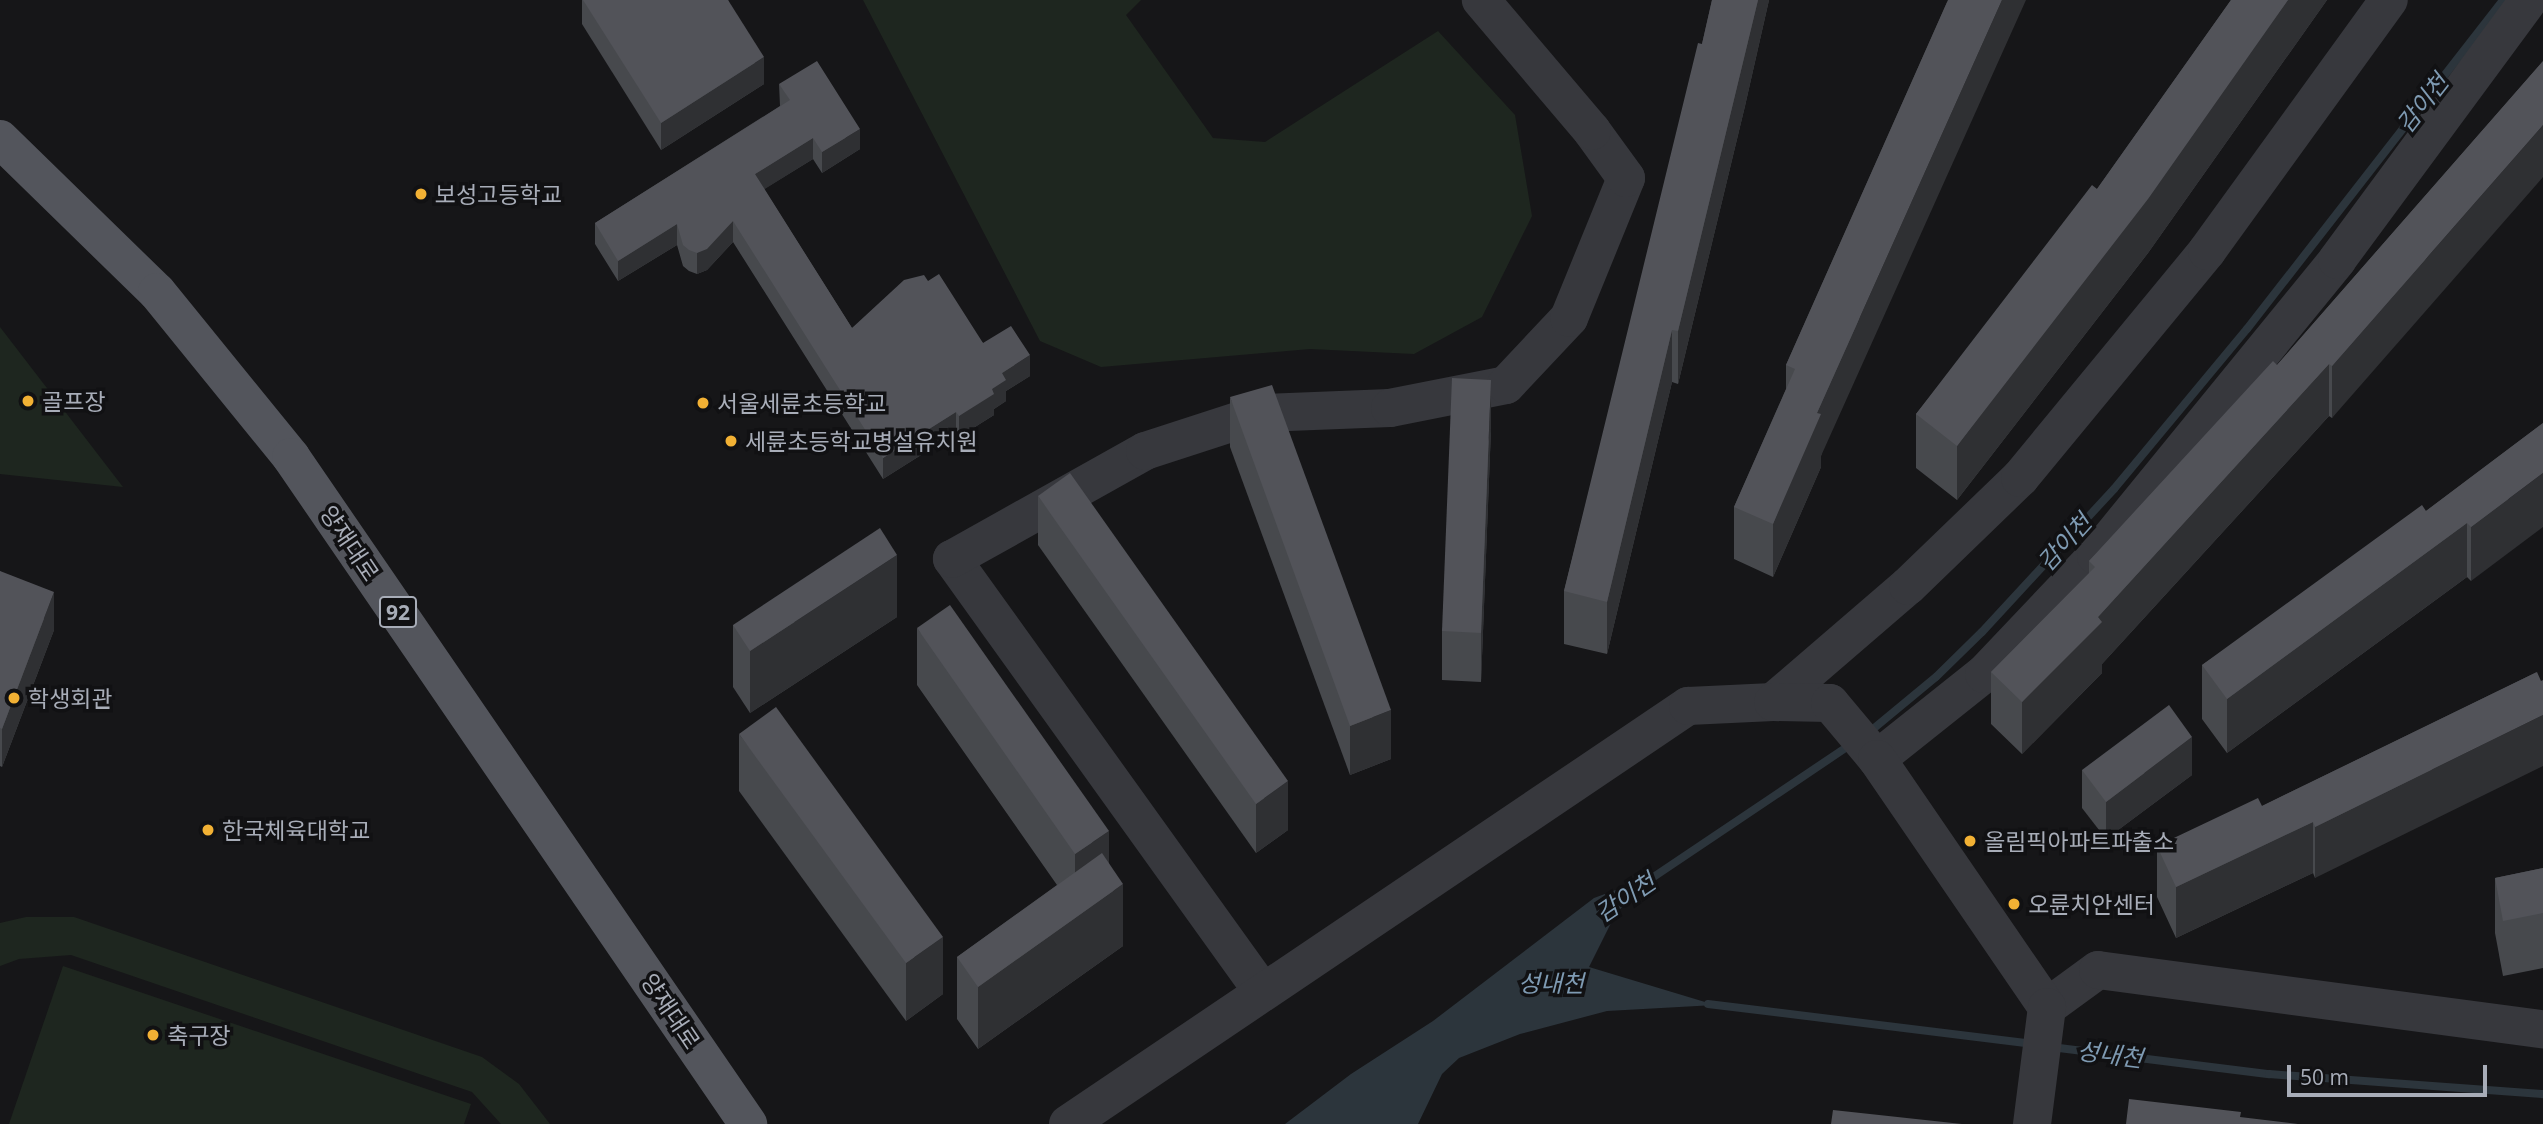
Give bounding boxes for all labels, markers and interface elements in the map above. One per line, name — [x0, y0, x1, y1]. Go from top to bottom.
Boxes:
water label: 감이천 — [2390, 68, 2454, 138]
place label: 보성고등학교 — [435, 180, 562, 208]
marker: 보성고등학교 — [413, 186, 429, 202]
place label: 골프장 — [42, 387, 105, 415]
place label: 서울세륜초등학교 — [717, 389, 886, 417]
marker: 골프장 — [20, 393, 36, 409]
marker: 서울세륜초등학교 — [695, 395, 711, 411]
place label: 세륜초등학교병설유치원 — [745, 427, 978, 455]
marker: 세륜초등학교병설유치원 — [723, 433, 739, 449]
street label: 양재대로 — [315, 500, 385, 586]
water label: 감이천 — [2031, 508, 2097, 576]
road number: 92 — [379, 594, 417, 630]
place label: 학생회관 — [28, 684, 113, 712]
marker: 학생회관 — [6, 690, 22, 706]
place label: 한국체육대학교 — [222, 816, 370, 844]
marker: 한국체육대학교 — [200, 822, 216, 838]
place label: 올림픽아파트파출소 — [1984, 827, 2174, 855]
marker: 올림픽아파트파출소 — [1962, 833, 1978, 849]
water label: 감이천 — [1589, 867, 1661, 927]
place label: 오륜치안센터 — [2028, 890, 2155, 918]
marker: 오륜치안센터 — [2006, 896, 2022, 912]
street label: 양재대로 — [636, 968, 706, 1054]
water label: 성내천 — [1518, 969, 1584, 997]
place label: 축구장 — [167, 1021, 230, 1049]
marker: 축구장 — [145, 1027, 161, 1043]
water label: 성내천 — [2075, 1036, 2145, 1072]
scale bar — [2291, 1050, 2490, 1094]
text: 50 m — [2300, 1063, 2349, 1091]

